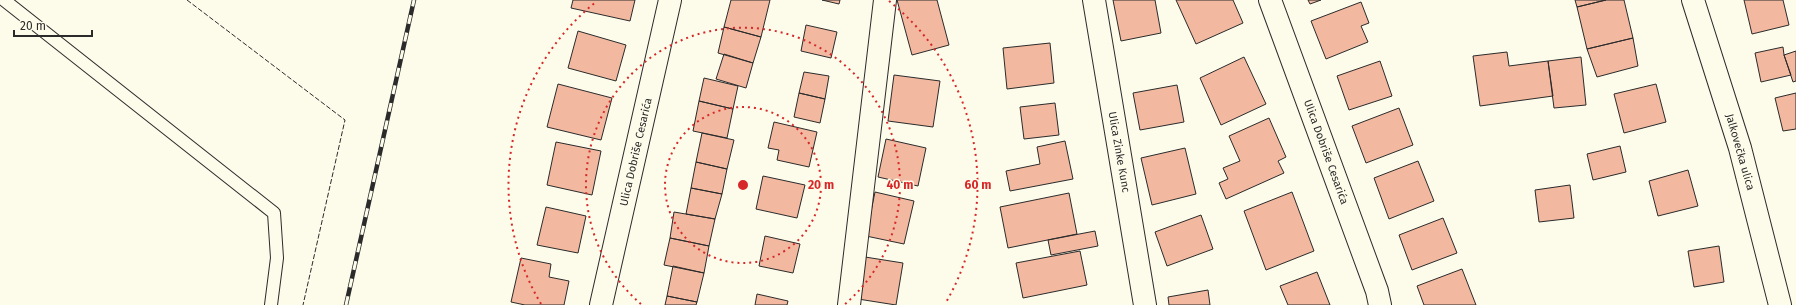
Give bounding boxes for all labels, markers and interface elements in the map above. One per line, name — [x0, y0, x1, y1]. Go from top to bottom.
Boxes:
scale bar — [14, 12, 92, 38]
text: 20 m — [20, 19, 46, 33]
street label: Ulica Dobriše Cesarića — [617, 97, 655, 207]
street label: Ulica Dobriše Cesarića — [1301, 98, 1351, 206]
street label: Ulica Zinke Kunc — [1105, 111, 1133, 193]
street label: Jalkovečka ulica — [1723, 112, 1757, 192]
centre of rings — [736, 178, 750, 192]
text: 20 m — [808, 178, 834, 192]
text: 40 m — [887, 178, 913, 192]
text: 60 m — [965, 178, 991, 192]

